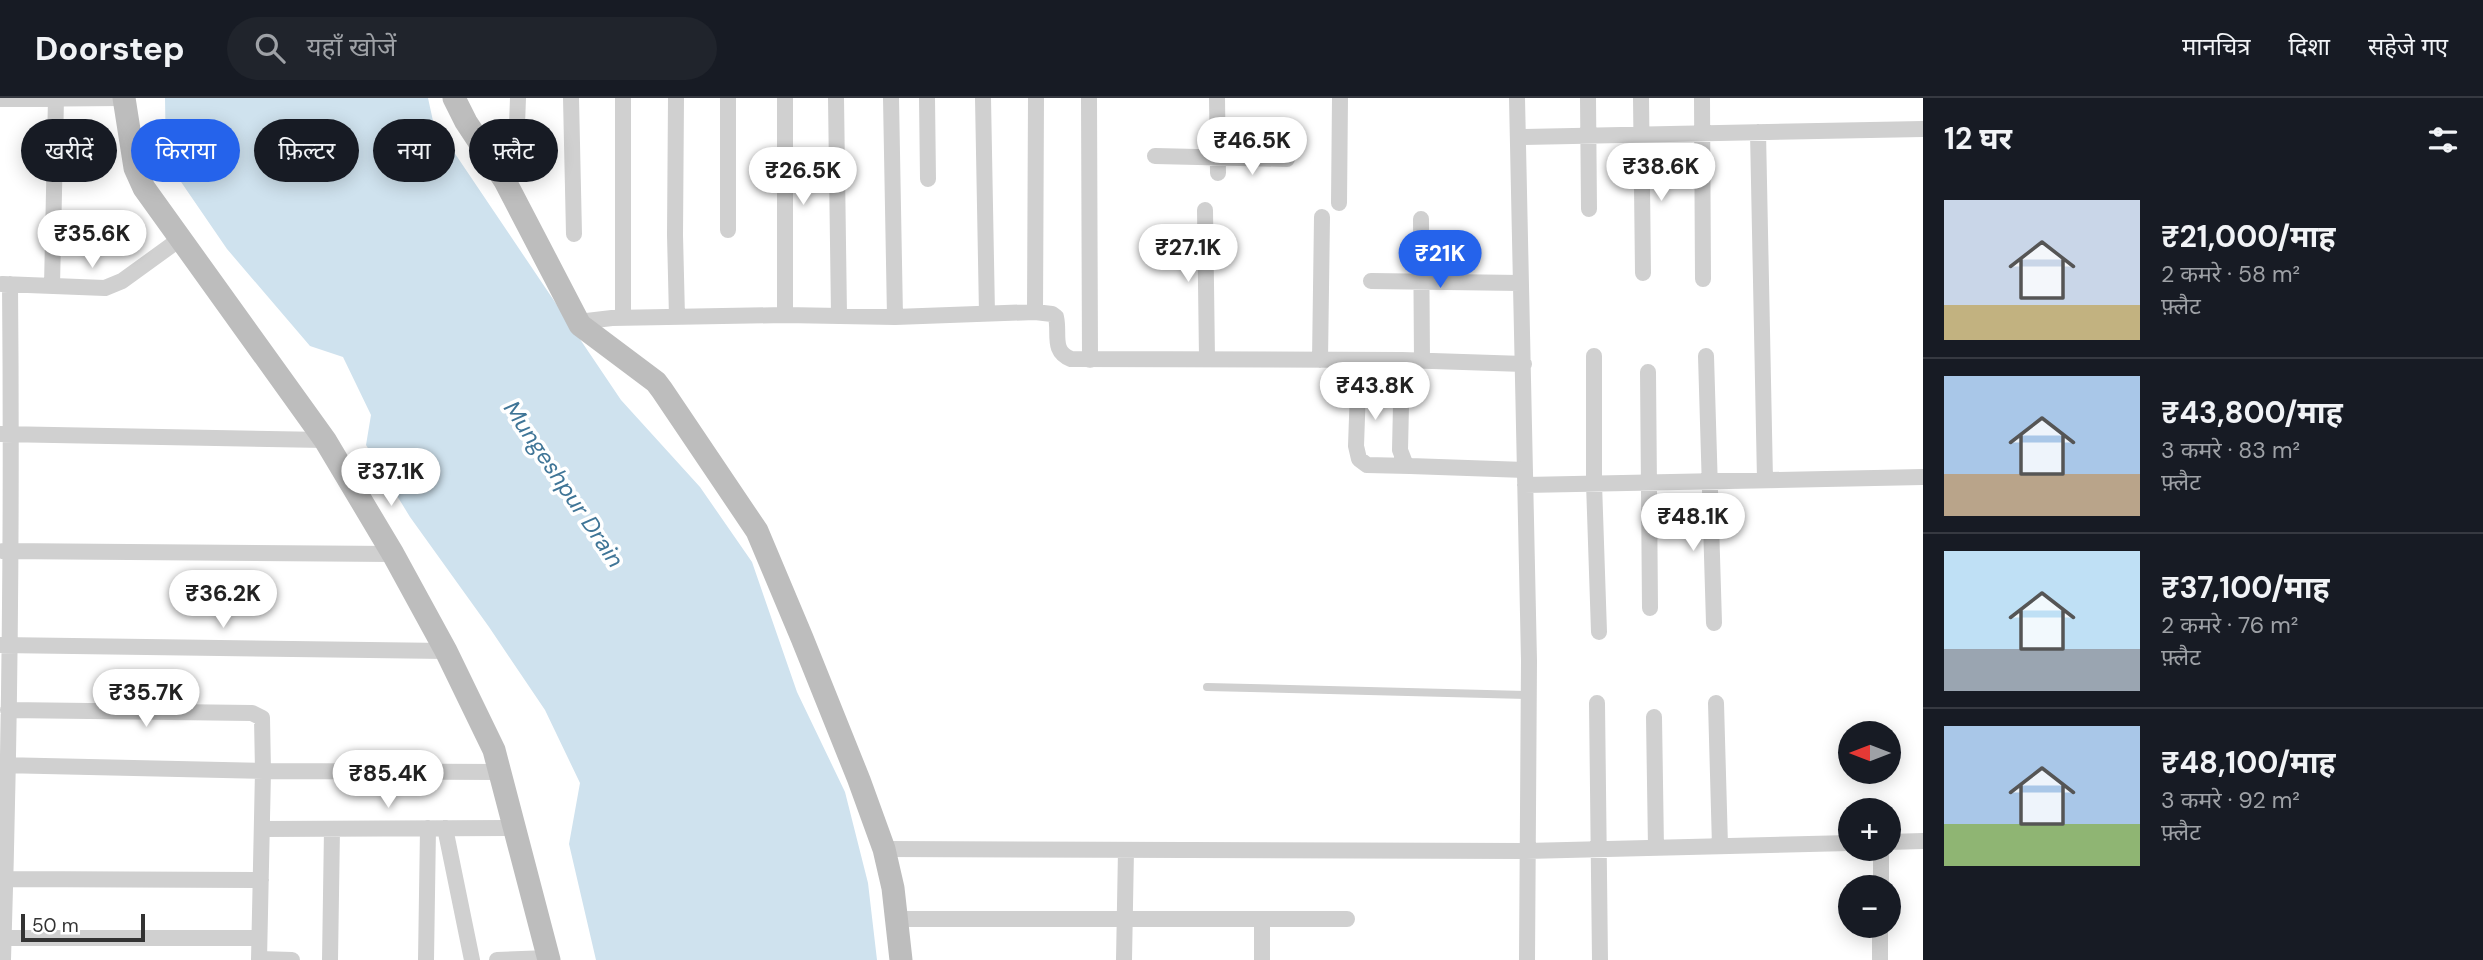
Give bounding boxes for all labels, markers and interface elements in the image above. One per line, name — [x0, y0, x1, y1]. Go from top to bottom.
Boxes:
search box — [227, 17, 717, 80]
text: Doorstep — [35, 27, 185, 70]
icon: search — [251, 29, 289, 67]
text: यहाँ खोजें — [307, 30, 396, 64]
text: मानचित्र — [2182, 31, 2251, 62]
text: दिशा — [2289, 31, 2330, 62]
text: सहेजे गए — [2368, 31, 2448, 62]
pin: ₹46.5K — [1195, 118, 1309, 177]
chip: खरीदें — [21, 119, 117, 182]
chip: किराया — [131, 119, 240, 182]
chip: फ़िल्टर — [254, 119, 359, 182]
chip: नया — [373, 119, 455, 182]
chip: फ़्लैट — [469, 119, 558, 182]
text: 12 घर — [1944, 119, 2012, 158]
icon: filters — [2424, 121, 2462, 159]
text: ₹46.5K — [1213, 125, 1291, 155]
pin: ₹38.6K — [1604, 144, 1718, 203]
pin: ₹26.5K — [746, 148, 860, 207]
text: ₹38.6K — [1622, 151, 1700, 181]
text: ₹26.5K — [765, 155, 841, 185]
pin: ₹35.6K — [35, 211, 149, 270]
text: ₹21,000/माह — [2161, 217, 2335, 256]
text: ₹35.6K — [53, 218, 131, 248]
pin: ₹27.1K — [1131, 225, 1245, 284]
icon: home — [2000, 228, 2084, 312]
pin: ₹21K — [1399, 230, 1481, 290]
text: ₹27.1K — [1155, 232, 1221, 262]
text: ₹21K — [1415, 238, 1465, 268]
text: 2 कमरे · 58 m² — [2161, 259, 2300, 289]
text: फ़्लैट — [2161, 291, 2201, 321]
pin: ₹43.8K — [1318, 362, 1432, 422]
text: ₹43.8K — [1336, 370, 1414, 400]
text: ₹43,800/माह — [2161, 393, 2343, 432]
water label: Mungeshpur Drain — [497, 395, 631, 573]
icon: home — [2000, 404, 2084, 488]
text: 3 कमरे · 83 m² — [2161, 435, 2300, 465]
pin: ₹37.1K — [334, 448, 448, 508]
text: ₹37.1K — [357, 456, 425, 486]
text: फ़्लैट — [2161, 467, 2201, 497]
pin: ₹48.1K — [1636, 494, 1750, 553]
text: ₹48.1K — [1657, 501, 1729, 531]
text: ₹37,100/माह — [2161, 568, 2329, 607]
pin: ₹36.2K — [166, 570, 280, 630]
text: ₹36.2K — [185, 578, 261, 608]
icon: home — [2000, 579, 2084, 663]
text: 2 कमरे · 76 m² — [2161, 610, 2298, 640]
text: फ़्लैट — [2161, 642, 2201, 672]
pin: ₹35.7K — [89, 670, 203, 729]
text: ₹35.7K — [109, 677, 183, 707]
north arrow — [1838, 721, 1900, 784]
map controls — [1838, 721, 1901, 938]
text: ₹48,100/माह — [2161, 743, 2335, 782]
pin: ₹85.4K — [331, 750, 445, 810]
icon: home — [2000, 754, 2084, 838]
text: ₹85.4K — [349, 758, 427, 788]
text: 3 कमरे · 92 m² — [2161, 785, 2300, 815]
button: + — [1838, 798, 1901, 861]
text: फ़्लैट — [2161, 817, 2201, 847]
button: − — [1838, 875, 1901, 938]
scale bar — [21, 911, 145, 943]
text: 50 m — [32, 913, 79, 938]

